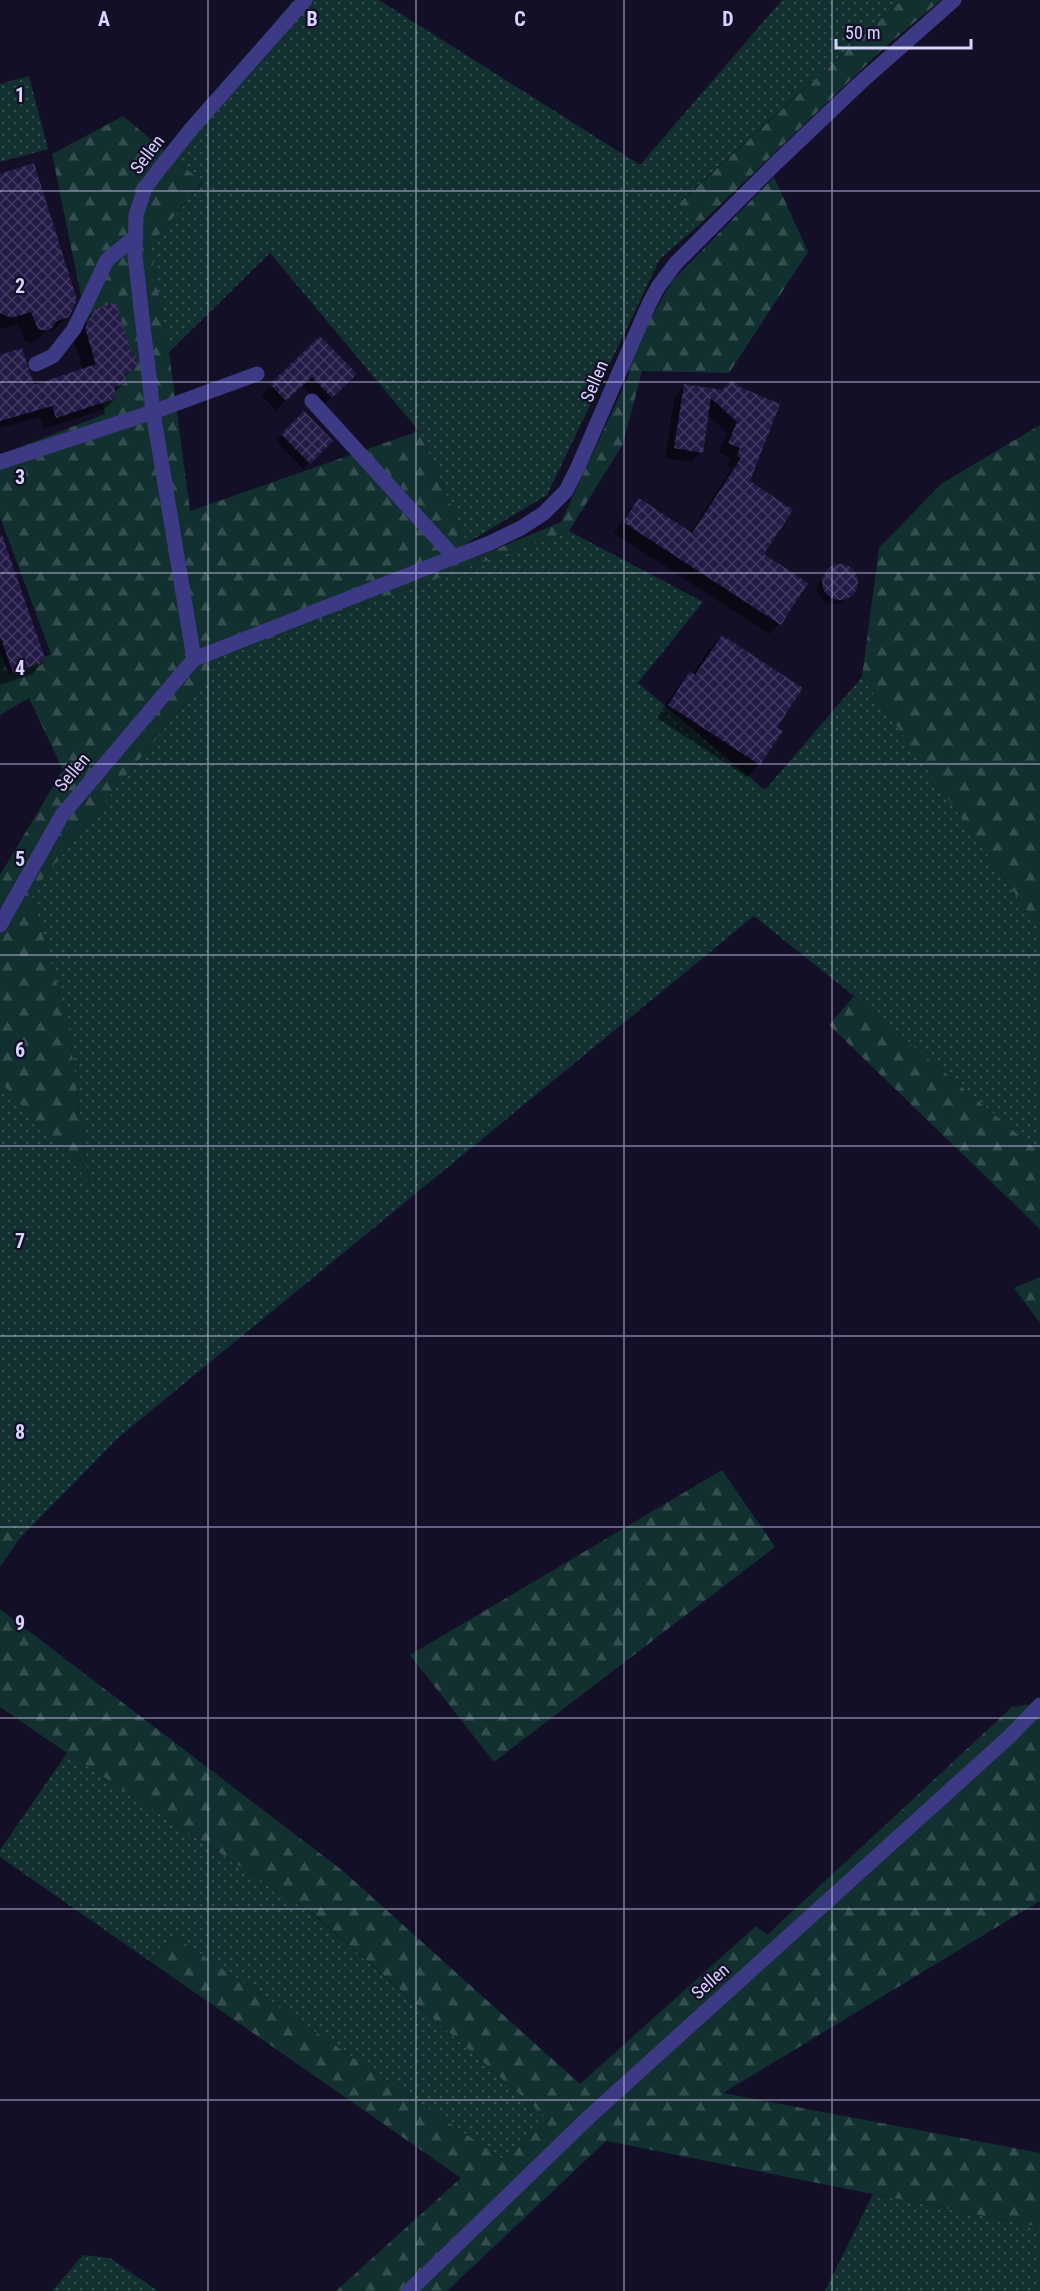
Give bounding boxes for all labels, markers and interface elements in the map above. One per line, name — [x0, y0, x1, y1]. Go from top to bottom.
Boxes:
text: A — [98, 7, 110, 31]
text: B — [306, 7, 318, 31]
text: C — [514, 7, 526, 31]
text: D — [722, 7, 734, 31]
scale bar — [836, 12, 971, 50]
text: 50 m — [845, 22, 880, 43]
text: 1 — [15, 83, 25, 107]
street label: Sellen — [126, 130, 168, 178]
text: 2 — [15, 274, 25, 298]
street label: Sellen — [576, 357, 612, 405]
text: 3 — [15, 465, 25, 489]
text: 4 — [15, 656, 25, 680]
street label: Sellen — [50, 749, 94, 795]
text: 5 — [15, 847, 25, 871]
text: 6 — [15, 1038, 25, 1062]
text: 7 — [15, 1229, 25, 1253]
text: 8 — [15, 1420, 25, 1444]
text: 9 — [15, 1611, 25, 1635]
street label: Sellen — [687, 1959, 733, 2003]

